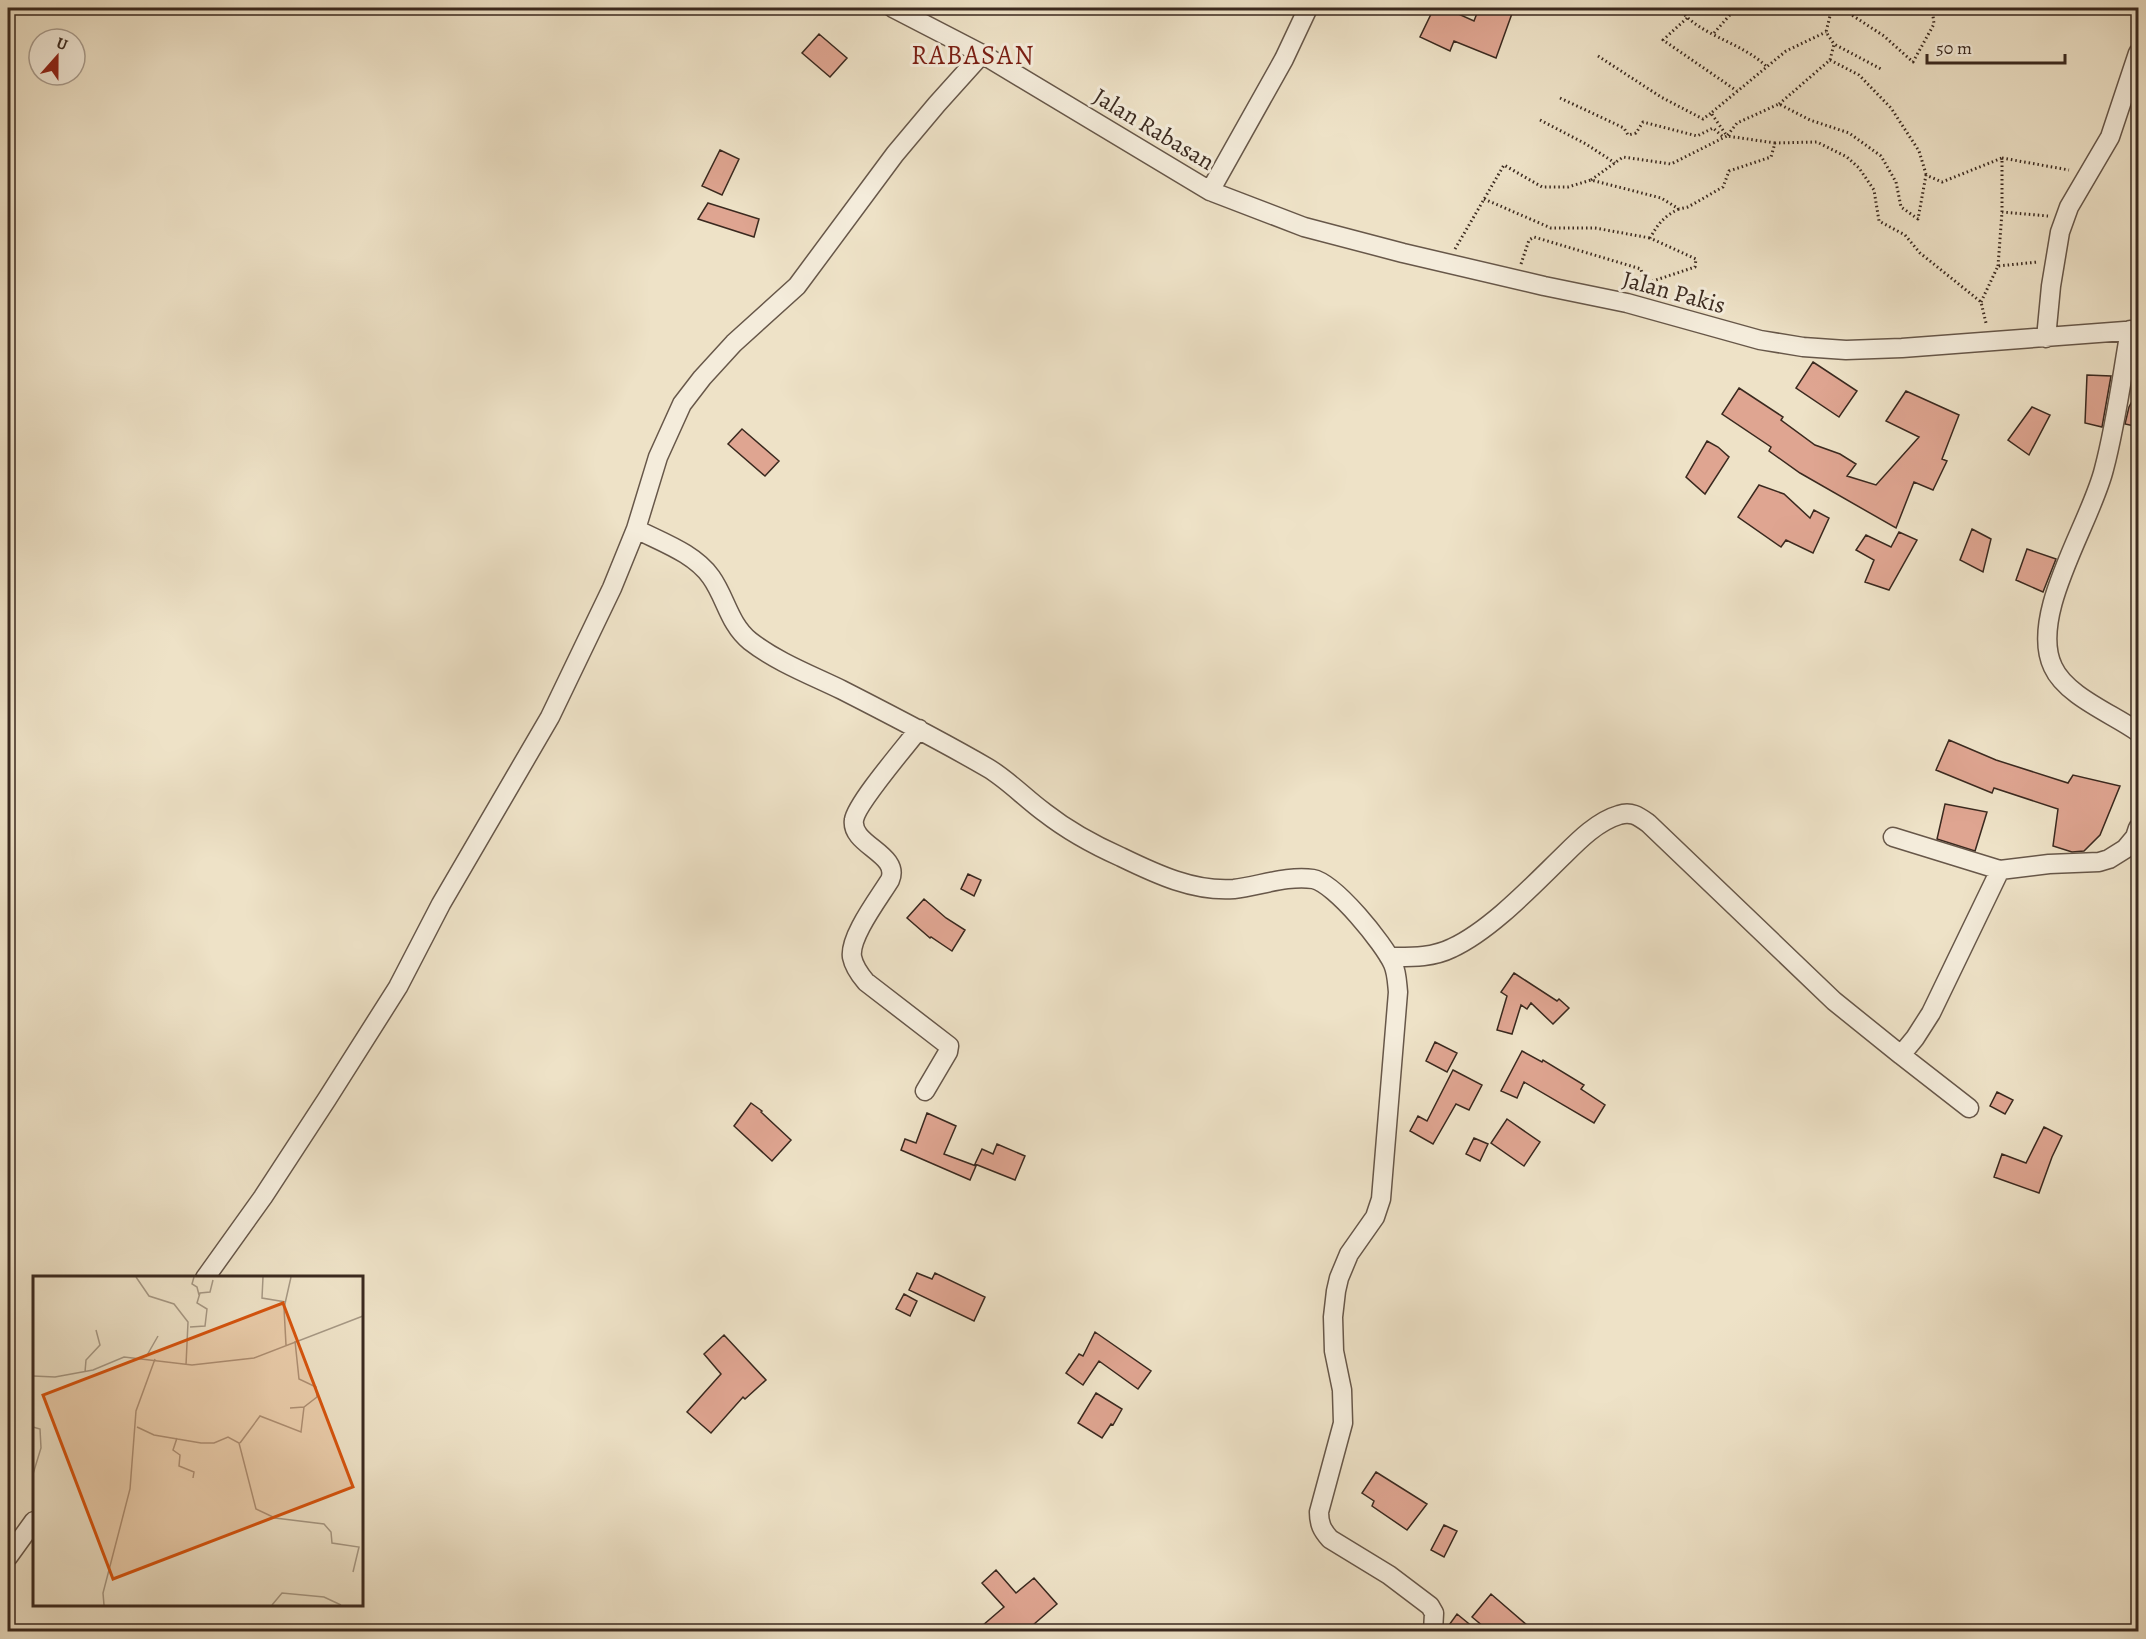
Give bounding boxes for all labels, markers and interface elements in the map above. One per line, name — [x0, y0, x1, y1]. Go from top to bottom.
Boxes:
north arrow — [27, 27, 87, 87]
scale bar — [1927, 27, 2065, 65]
text: U — [53, 32, 71, 56]
text: 50 m — [1936, 36, 1972, 60]
district label: RABASAN — [911, 37, 1035, 73]
street label: Jalan Rabasan — [1087, 80, 1221, 178]
street label: Jalan Pakis — [1619, 263, 1729, 321]
inset map — [33, 1276, 363, 1606]

